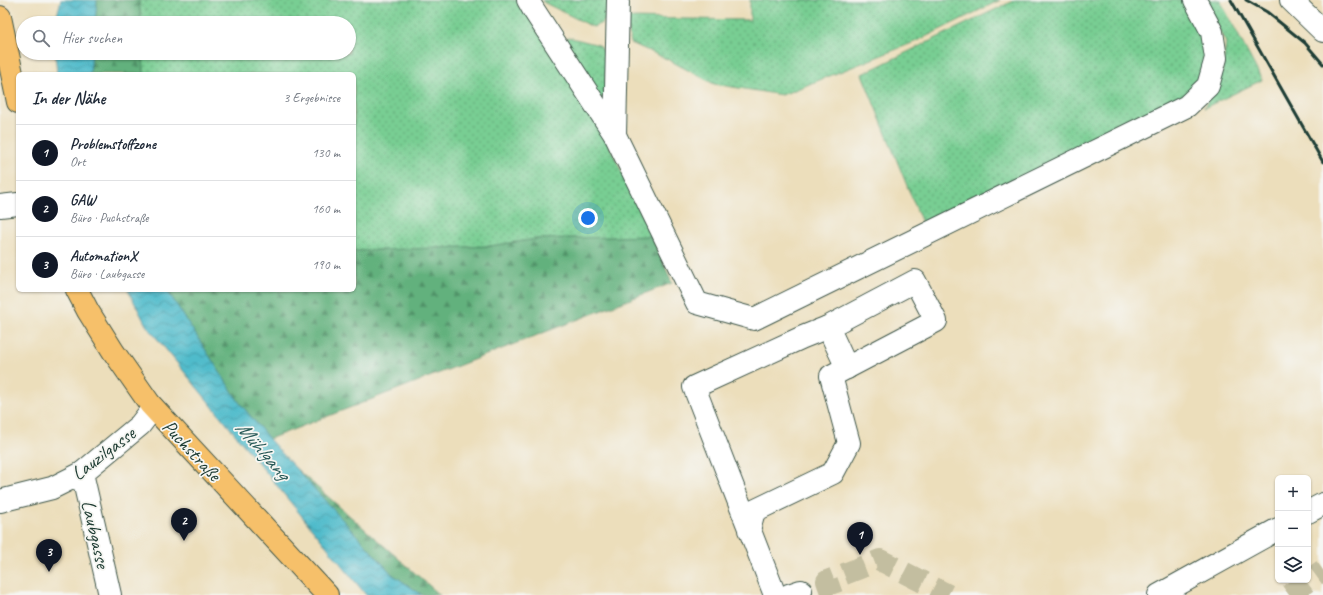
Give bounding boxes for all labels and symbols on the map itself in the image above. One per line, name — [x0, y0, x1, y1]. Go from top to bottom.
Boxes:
your location — [578, 208, 598, 228]
street label: Puchstraße — [157, 414, 228, 488]
water label: Mühlgang — [230, 415, 298, 488]
street label: Lauzilgasse — [66, 420, 142, 486]
street label: Laubgasse — [76, 498, 116, 572]
pin: 2 — [171, 508, 197, 541]
pin: 1 — [847, 522, 873, 555]
pin: 3 — [36, 539, 62, 572]

